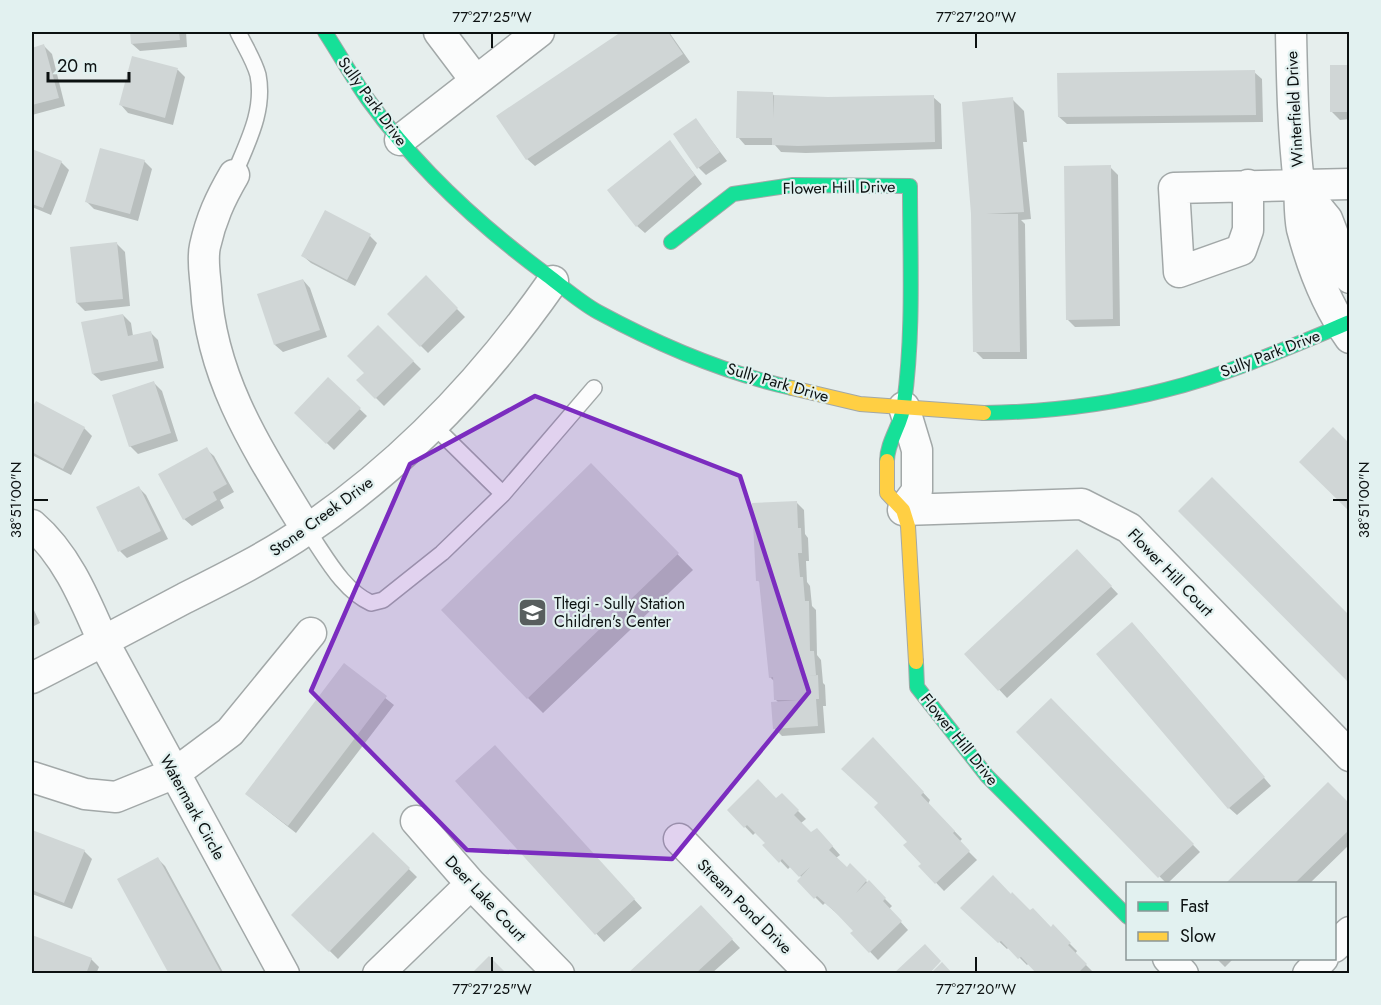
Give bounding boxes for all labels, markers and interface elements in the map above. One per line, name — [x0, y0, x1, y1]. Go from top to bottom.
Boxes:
text: 77°27'25"W — [452, 6, 532, 28]
text: 77°27'20"W — [936, 6, 1016, 28]
scale bar — [48, 45, 129, 83]
street label: Winterfield Drive — [1280, 50, 1309, 168]
street label: Sully Park Drive — [332, 52, 413, 151]
text: 20 m — [57, 53, 97, 79]
street label: Flower Hill Drive — [782, 175, 896, 200]
street label: Sully Park Drive — [1217, 324, 1323, 383]
street label: Sully Park Drive — [724, 357, 832, 408]
text: 38°51'00"N — [5, 462, 27, 538]
text: 38°51'00"N — [1353, 462, 1375, 538]
street label: Stone Creek Drive — [265, 471, 378, 562]
street label: Flower Hill Court — [1123, 523, 1219, 622]
place label: Tltegi - Sully Station Children's Center — [554, 592, 685, 633]
school or university icon: Tltegi - Sully Station Children's Center — [517, 596, 549, 628]
street label: Flower Hill Drive — [915, 688, 1004, 790]
street label: Watermark Circle — [154, 751, 231, 864]
street label: Deer Lake Court — [440, 850, 532, 946]
street label: Stream Pond Drive — [692, 854, 797, 959]
legend — [1126, 882, 1336, 960]
text: Fast — [1180, 893, 1209, 919]
text: Slow — [1180, 923, 1217, 949]
text: 77°27'25"W — [452, 978, 532, 1000]
text: 77°27'20"W — [936, 978, 1016, 1000]

